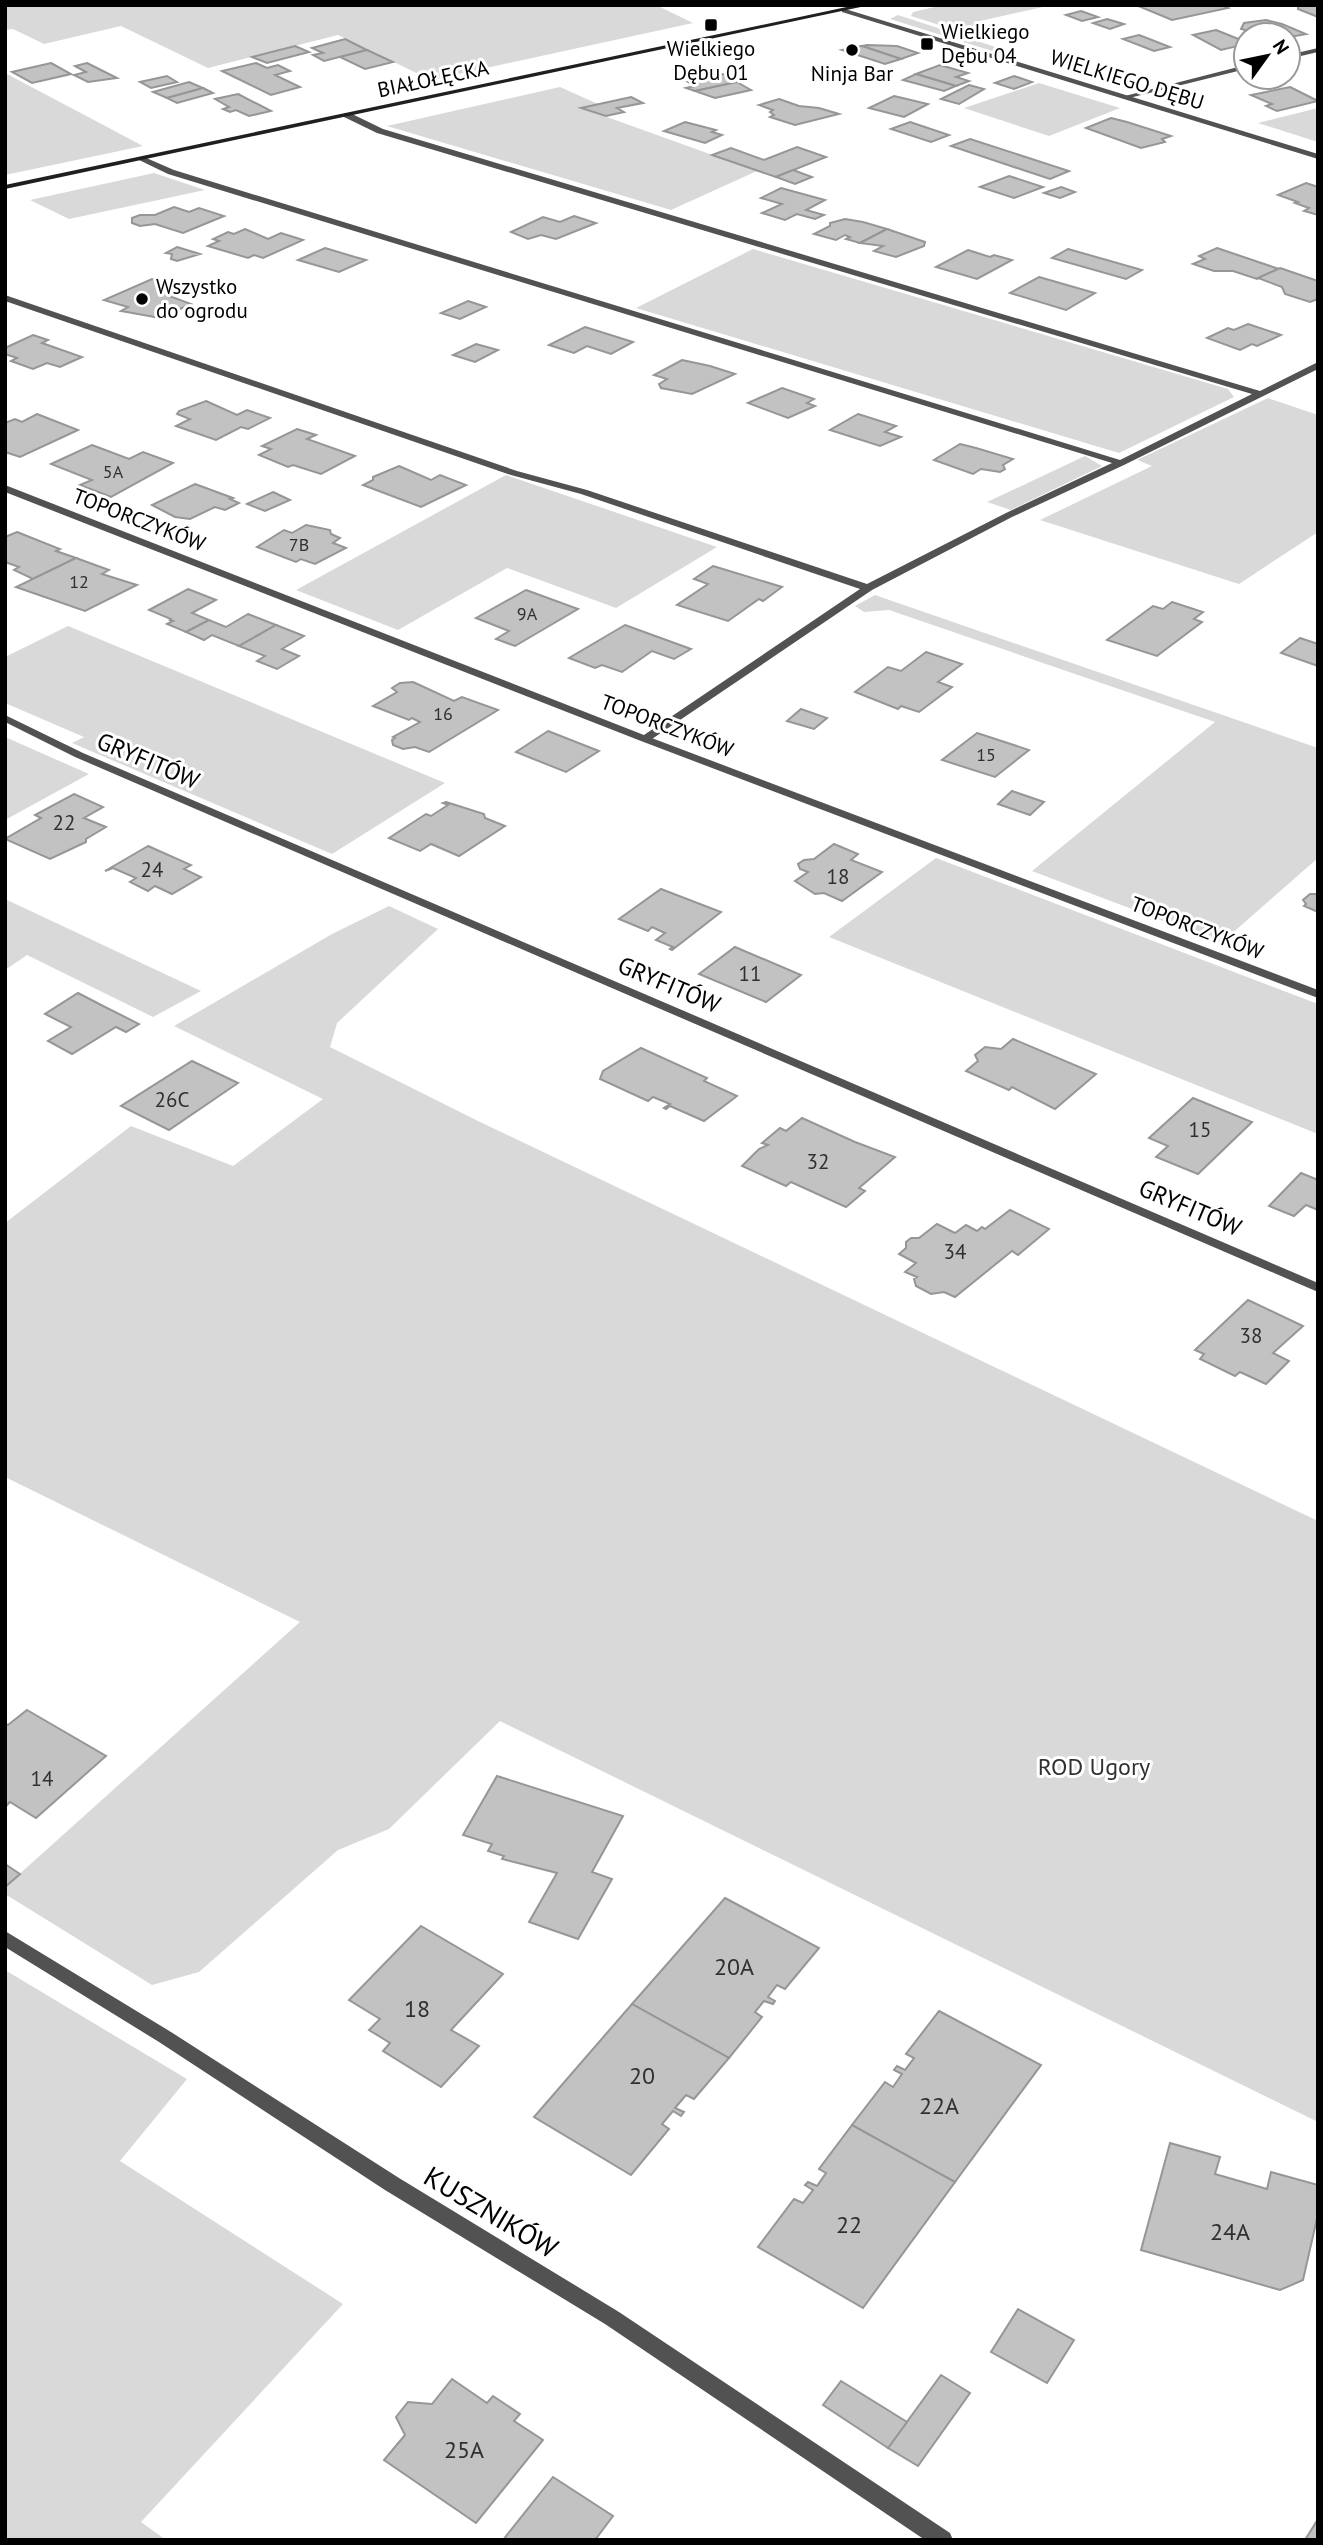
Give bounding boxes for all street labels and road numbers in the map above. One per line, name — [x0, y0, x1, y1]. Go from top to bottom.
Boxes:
street label: WIELKIEGO DĘBU — [1047, 43, 1207, 116]
street label: BIAŁOŁĘCKA — [375, 53, 492, 103]
street label: TOPORCZYKÓW — [69, 482, 210, 557]
street label: TOPORCZYKÓW — [597, 688, 738, 763]
street label: GRYFITÓW — [92, 725, 204, 796]
street label: TOPORCZYKÓW — [1127, 890, 1268, 965]
street label: GRYFITÓW — [613, 949, 725, 1020]
street label: GRYFITÓW — [1134, 1172, 1246, 1243]
street label: KUSZNIKÓW — [417, 2157, 565, 2266]

